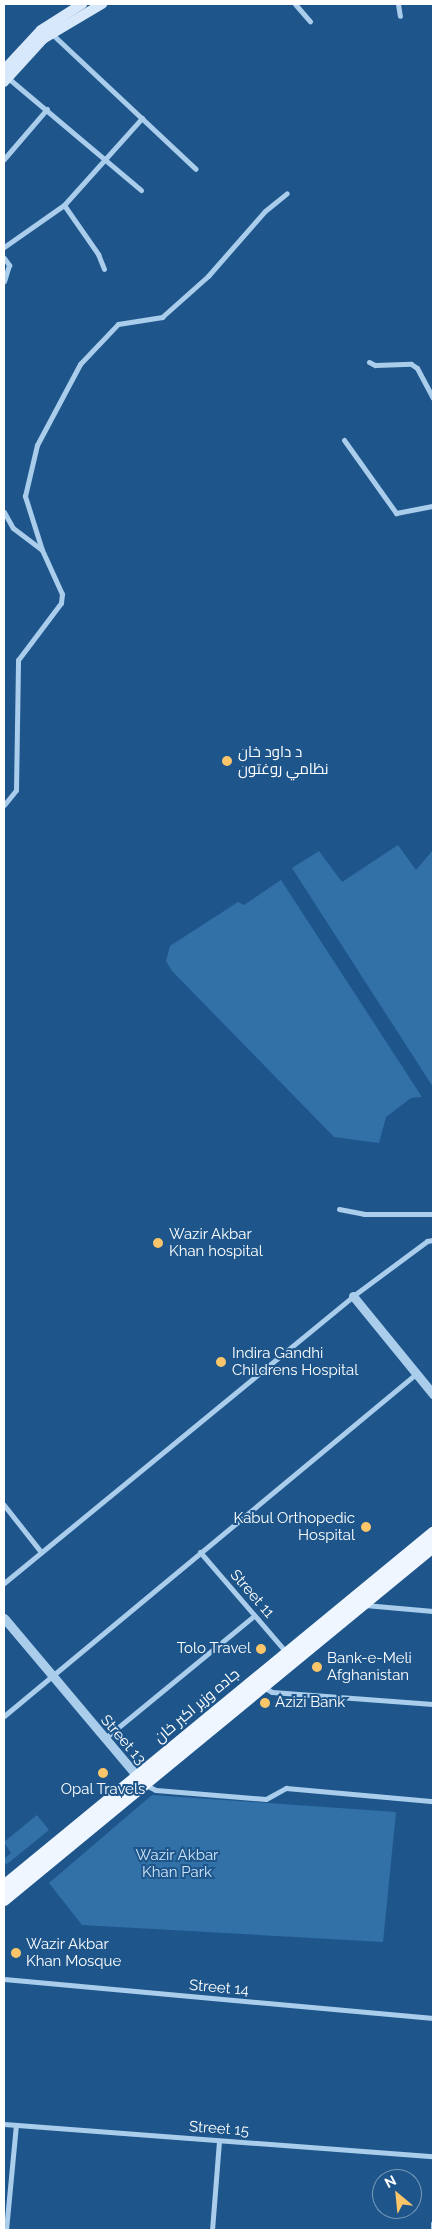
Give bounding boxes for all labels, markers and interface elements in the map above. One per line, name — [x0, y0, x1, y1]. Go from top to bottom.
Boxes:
place label: د داود خان نظامي روغتون — [238, 743, 328, 778]
marker: د داود خان نظامي روغتون — [220, 754, 234, 768]
place label: Wazir Akbar Khan hospital — [169, 1225, 263, 1260]
marker: Wazir Akbar Khan hospital — [151, 1236, 165, 1250]
place label: Indira Gandhi Childrens Hospital — [232, 1344, 358, 1379]
marker: Indira Gandhi Childrens Hospital — [214, 1355, 228, 1369]
place label: Kabul Orthopedic Hospital — [233, 1509, 355, 1544]
marker: Kabul Orthopedic Hospital — [359, 1520, 373, 1534]
street label: Street 11 — [226, 1566, 278, 1622]
place label: Tolo Travel — [176, 1640, 251, 1658]
marker: Tolo Travel — [255, 1643, 267, 1655]
place label: Bank-e-Meli Afghanistan — [327, 1649, 412, 1684]
marker: Bank-e-Meli Afghanistan — [311, 1661, 323, 1673]
street label: جاده وزیر اکبر خان — [151, 1665, 243, 1747]
place label: Azizi Bank — [275, 1694, 345, 1712]
marker: Azizi Bank — [259, 1697, 271, 1709]
street label: Street 13 — [97, 1712, 149, 1768]
marker: Opal Travels — [97, 1767, 109, 1779]
place label: Opal Travels — [60, 1781, 146, 1799]
park label: Wazir Akbar Khan Park — [135, 1846, 219, 1881]
place label: Wazir Akbar Khan Mosque — [26, 1935, 121, 1970]
marker: Wazir Akbar Khan Mosque — [10, 1947, 22, 1959]
street label: Street 14 — [188, 1976, 250, 2000]
street label: Street 15 — [188, 2118, 250, 2140]
north arrow — [372, 2169, 422, 2219]
text: N — [382, 2172, 399, 2191]

